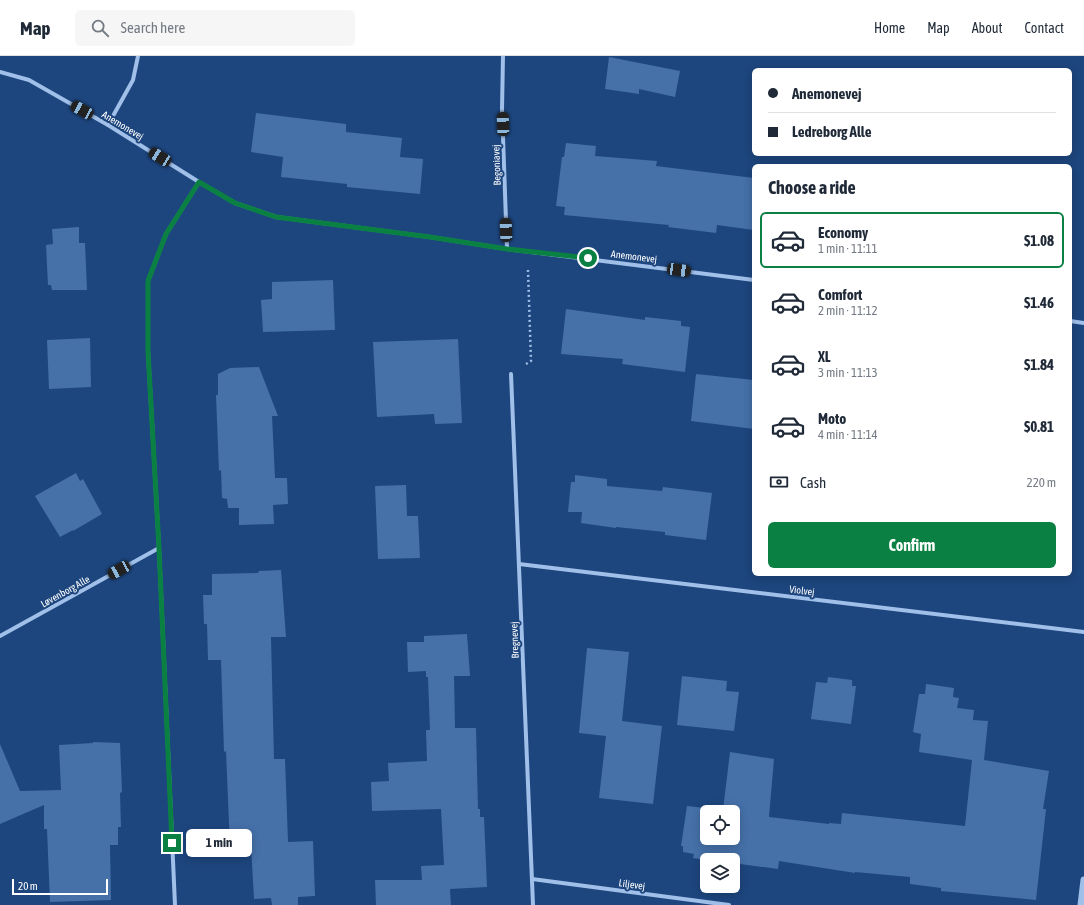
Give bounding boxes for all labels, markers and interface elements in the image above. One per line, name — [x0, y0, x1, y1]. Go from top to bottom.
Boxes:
search box — [75, 10, 355, 46]
text: Map — [20, 17, 51, 39]
icon: search — [89, 17, 111, 39]
text: Search here — [121, 19, 185, 36]
text: Home — [874, 20, 905, 36]
text: Map — [927, 20, 950, 36]
text: About — [972, 20, 1003, 36]
text: Contact — [1025, 20, 1064, 36]
text: Anemonevej — [792, 85, 862, 102]
car — [69, 99, 95, 121]
street label: Anemonevej — [100, 109, 145, 142]
car — [497, 112, 509, 136]
text: Ledreborg Alle — [792, 123, 872, 140]
street label: Begoniavej — [490, 144, 503, 186]
car — [147, 146, 173, 168]
text: Choose a ride — [768, 177, 856, 198]
car — [500, 218, 512, 242]
icon: car — [770, 222, 806, 258]
text: Economy — [818, 224, 868, 241]
text: $1.08 — [1024, 232, 1054, 249]
text: 1 min · 11:11 — [818, 241, 878, 256]
street label: Anemonevej — [610, 248, 658, 265]
route start — [579, 249, 597, 267]
car — [666, 262, 692, 278]
icon: car — [770, 284, 806, 320]
text: Comfort — [818, 286, 862, 303]
text: $1.46 — [1024, 294, 1054, 311]
text: 2 min · 11:12 — [818, 303, 878, 318]
icon: car — [770, 346, 806, 382]
text: XL — [818, 348, 831, 365]
text: $1.84 — [1024, 356, 1054, 373]
text: 3 min · 11:13 — [818, 365, 878, 380]
icon: car — [770, 408, 806, 444]
text: Moto — [818, 410, 846, 427]
text: $0.81 — [1024, 418, 1054, 435]
text: 4 min · 11:14 — [818, 427, 878, 442]
icon: cash — [768, 471, 790, 493]
text: Cash — [800, 474, 826, 491]
text: 220 m — [1027, 475, 1056, 490]
button: Confirm — [768, 522, 1056, 568]
car — [106, 559, 132, 581]
street label: Løvenborg Alle — [39, 573, 92, 609]
street label: Violvej — [789, 583, 815, 597]
street label: Bregnevej — [508, 621, 521, 659]
map controls — [700, 805, 740, 893]
button: locate — [700, 805, 740, 845]
callout: 1 min — [186, 829, 252, 857]
route end — [163, 834, 181, 852]
text: 1 min — [206, 835, 232, 850]
button: layers — [700, 853, 740, 893]
scale bar — [12, 877, 108, 896]
street label: Liljevej — [618, 877, 646, 892]
text: 20 m — [18, 880, 38, 892]

